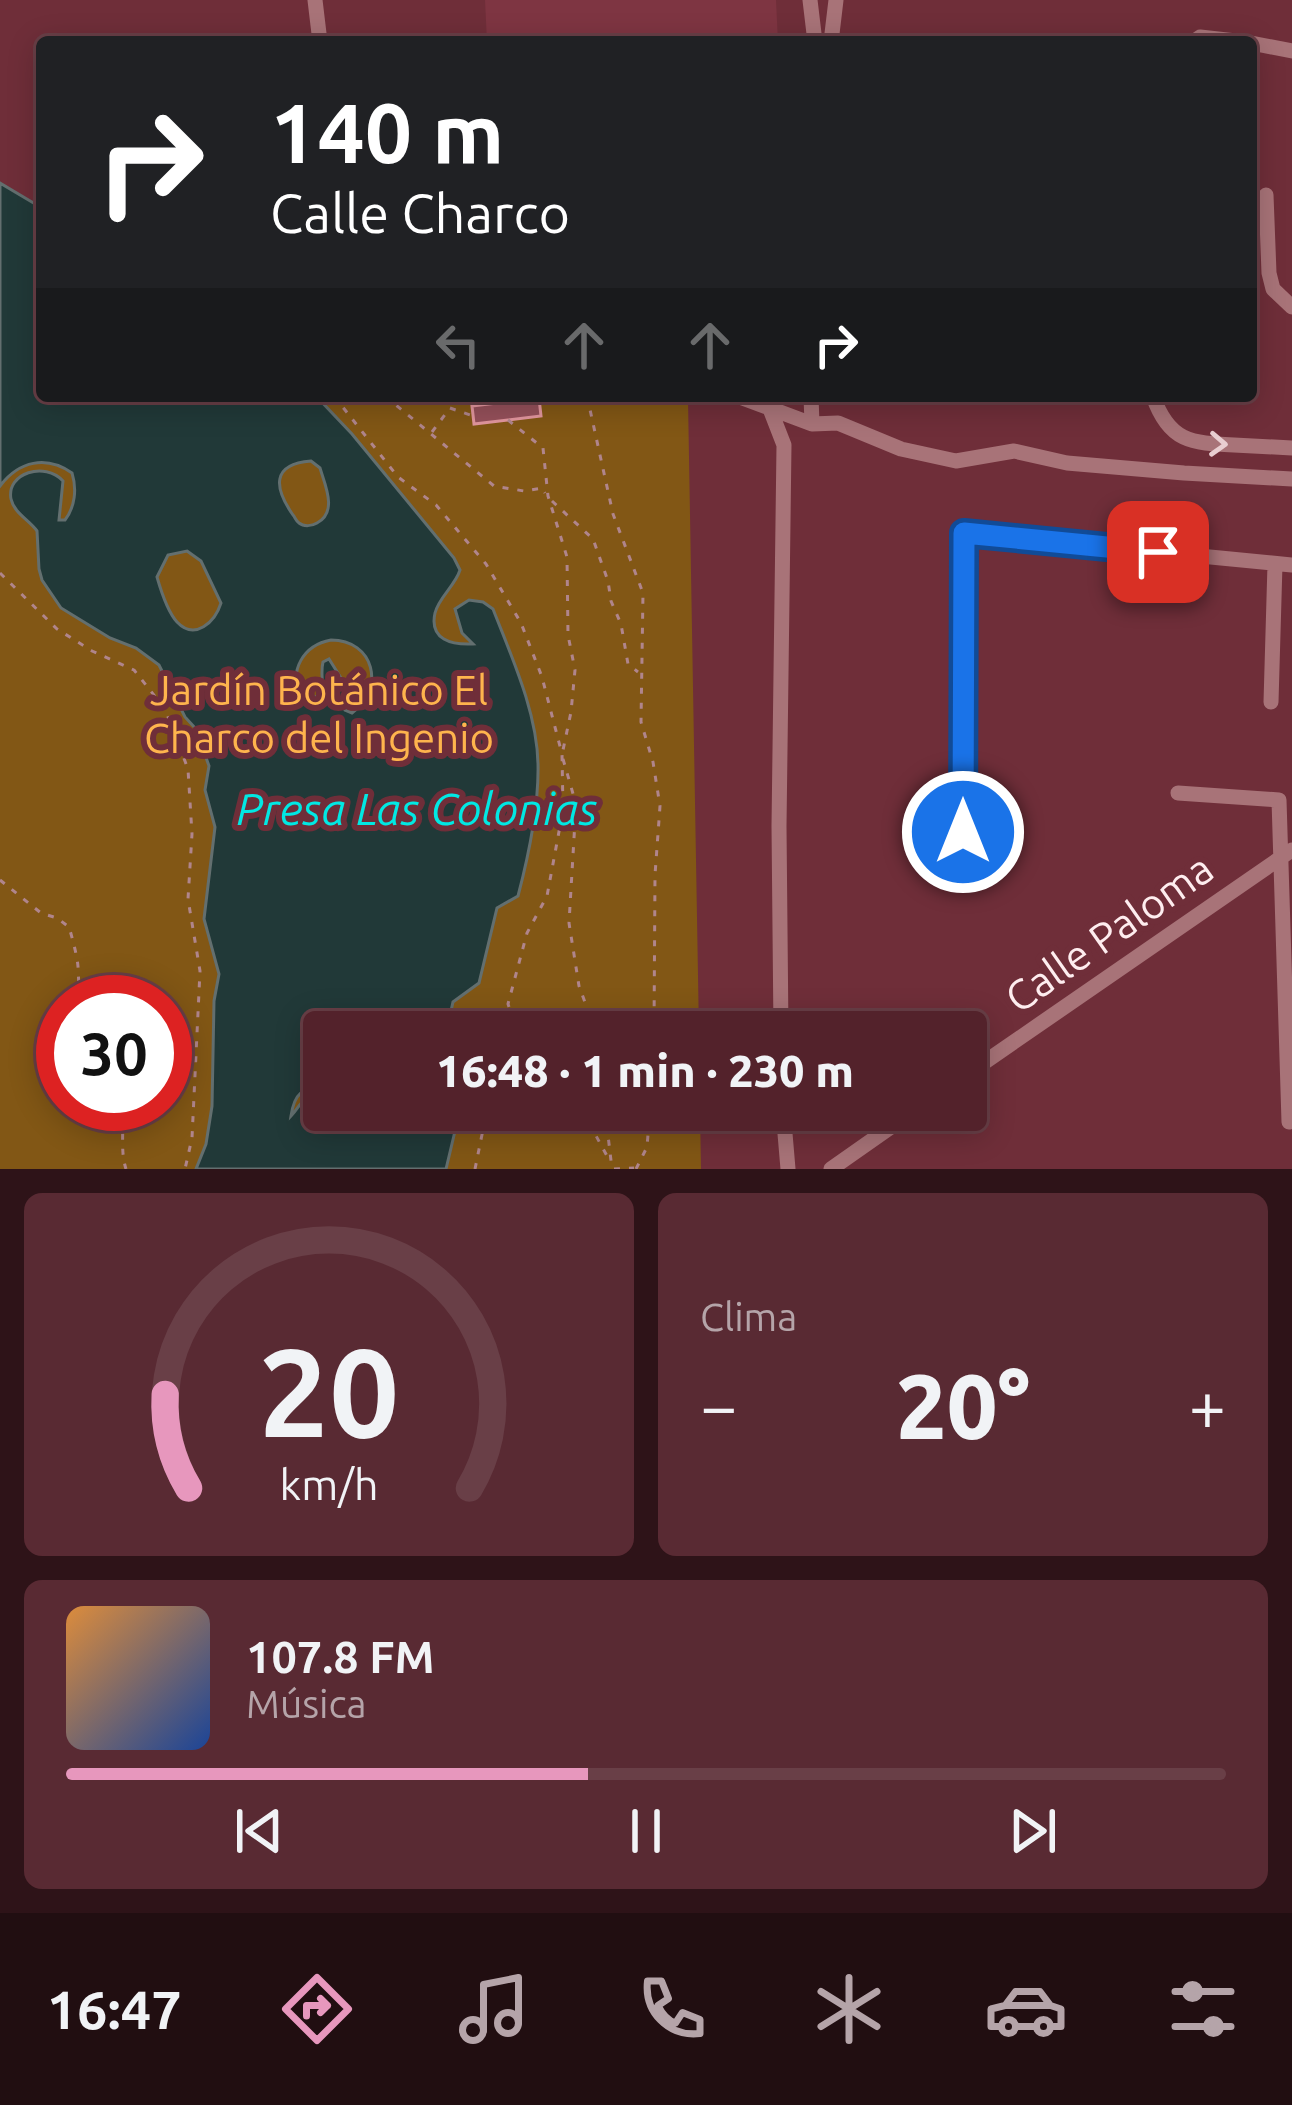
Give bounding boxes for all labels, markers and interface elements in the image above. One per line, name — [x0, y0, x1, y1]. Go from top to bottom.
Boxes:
icon: right — [72, 84, 228, 240]
text: 140 m — [270, 85, 504, 179]
text: Calle Charco — [270, 183, 570, 243]
icon: left — [425, 312, 491, 378]
icon: ahead — [551, 312, 617, 378]
icon: ahead — [677, 312, 743, 378]
icon: right — [803, 312, 869, 378]
one-way arrow — [1209, 431, 1228, 457]
pin — [1107, 501, 1209, 603]
icon: arrive — [1125, 519, 1191, 585]
park label: Jardín Botánico El Charco del Ingenio — [144, 666, 494, 761]
position arrow — [900, 769, 1026, 895]
water label: Presa Las Colonias — [236, 783, 598, 834]
street label: Calle Paloma — [996, 844, 1221, 1021]
speed limit sign: 30 — [36, 975, 192, 1131]
text: 16:48 · 1 min · 230 m — [436, 1045, 854, 1096]
text: Clima — [700, 1295, 797, 1338]
text: 20 — [259, 1321, 399, 1461]
text: 20° — [896, 1355, 1030, 1456]
text: − — [700, 1368, 737, 1442]
text: + — [1189, 1368, 1226, 1442]
text: km/h — [279, 1459, 379, 1507]
text: 107.8 FM — [246, 1631, 435, 1682]
text: Música — [246, 1682, 367, 1725]
icon: previous — [226, 1798, 292, 1864]
icon: pause — [613, 1798, 679, 1864]
icon: next — [1000, 1798, 1066, 1864]
icon: directions — [275, 1967, 359, 2051]
icon: music — [452, 1967, 536, 2051]
icon: phone — [630, 1967, 714, 2051]
icon: climate — [807, 1967, 891, 2051]
icon: car — [984, 1967, 1068, 2051]
icon: filters — [1161, 1967, 1245, 2051]
text: 16:47 — [47, 1979, 182, 2039]

